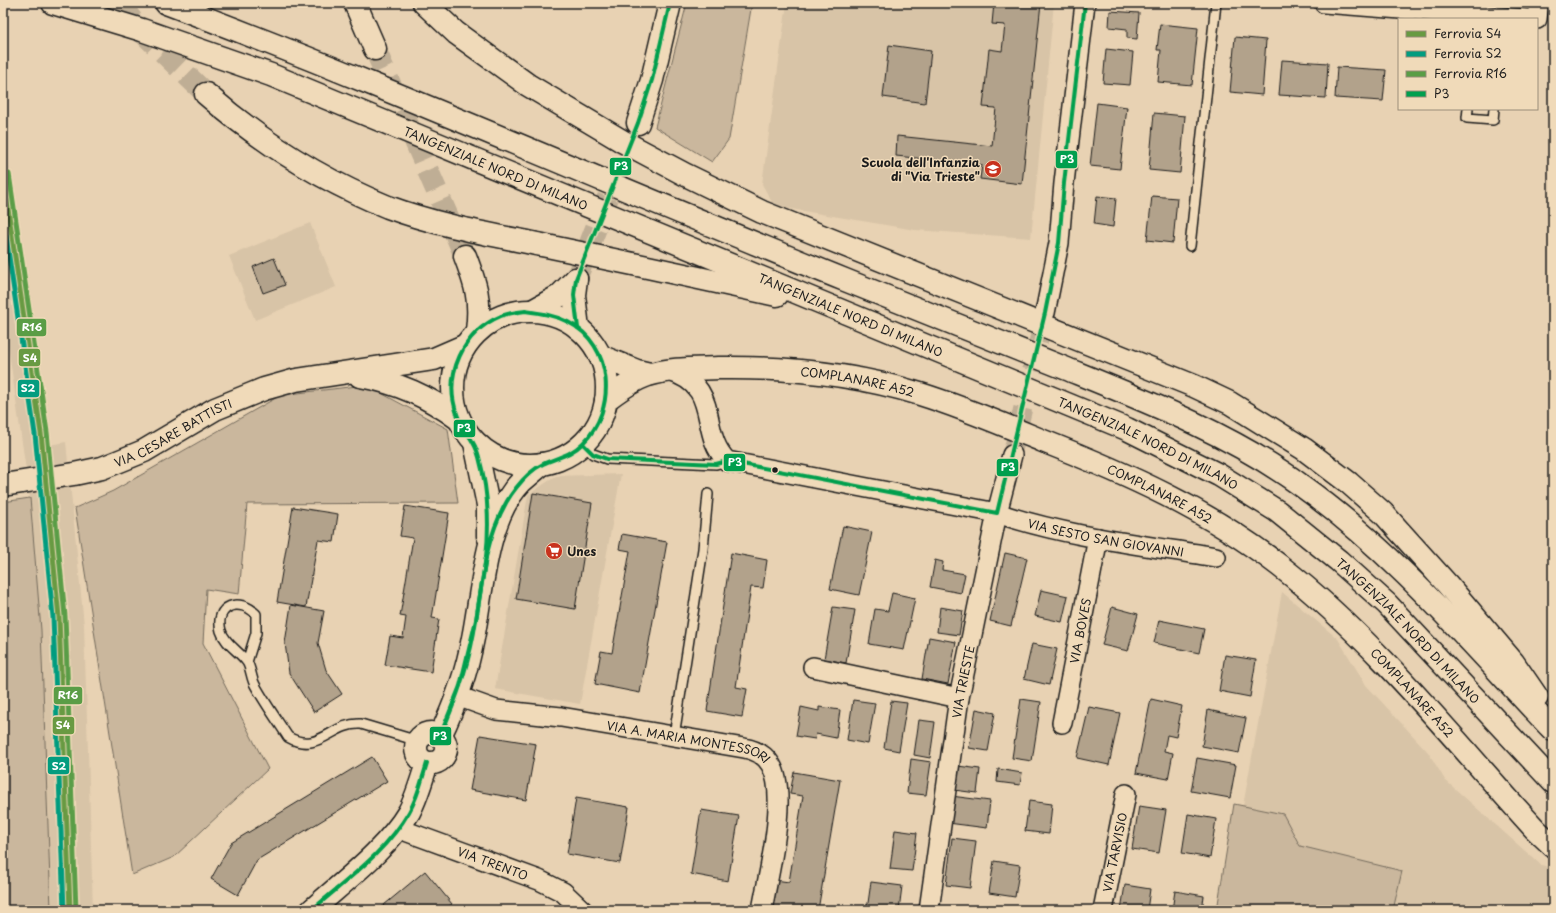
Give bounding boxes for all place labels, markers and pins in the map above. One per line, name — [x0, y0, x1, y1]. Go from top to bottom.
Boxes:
place label: Scuola dell'Infanzia di "Via Trieste" — [861, 153, 981, 185]
school or university icon: Scuola dell'Infanzia di "Via Trieste" — [983, 159, 1003, 179]
unlabelled marker — [770, 465, 780, 475]
supermarket icon: Unes — [544, 541, 564, 561]
place label: Unes — [567, 542, 597, 560]

